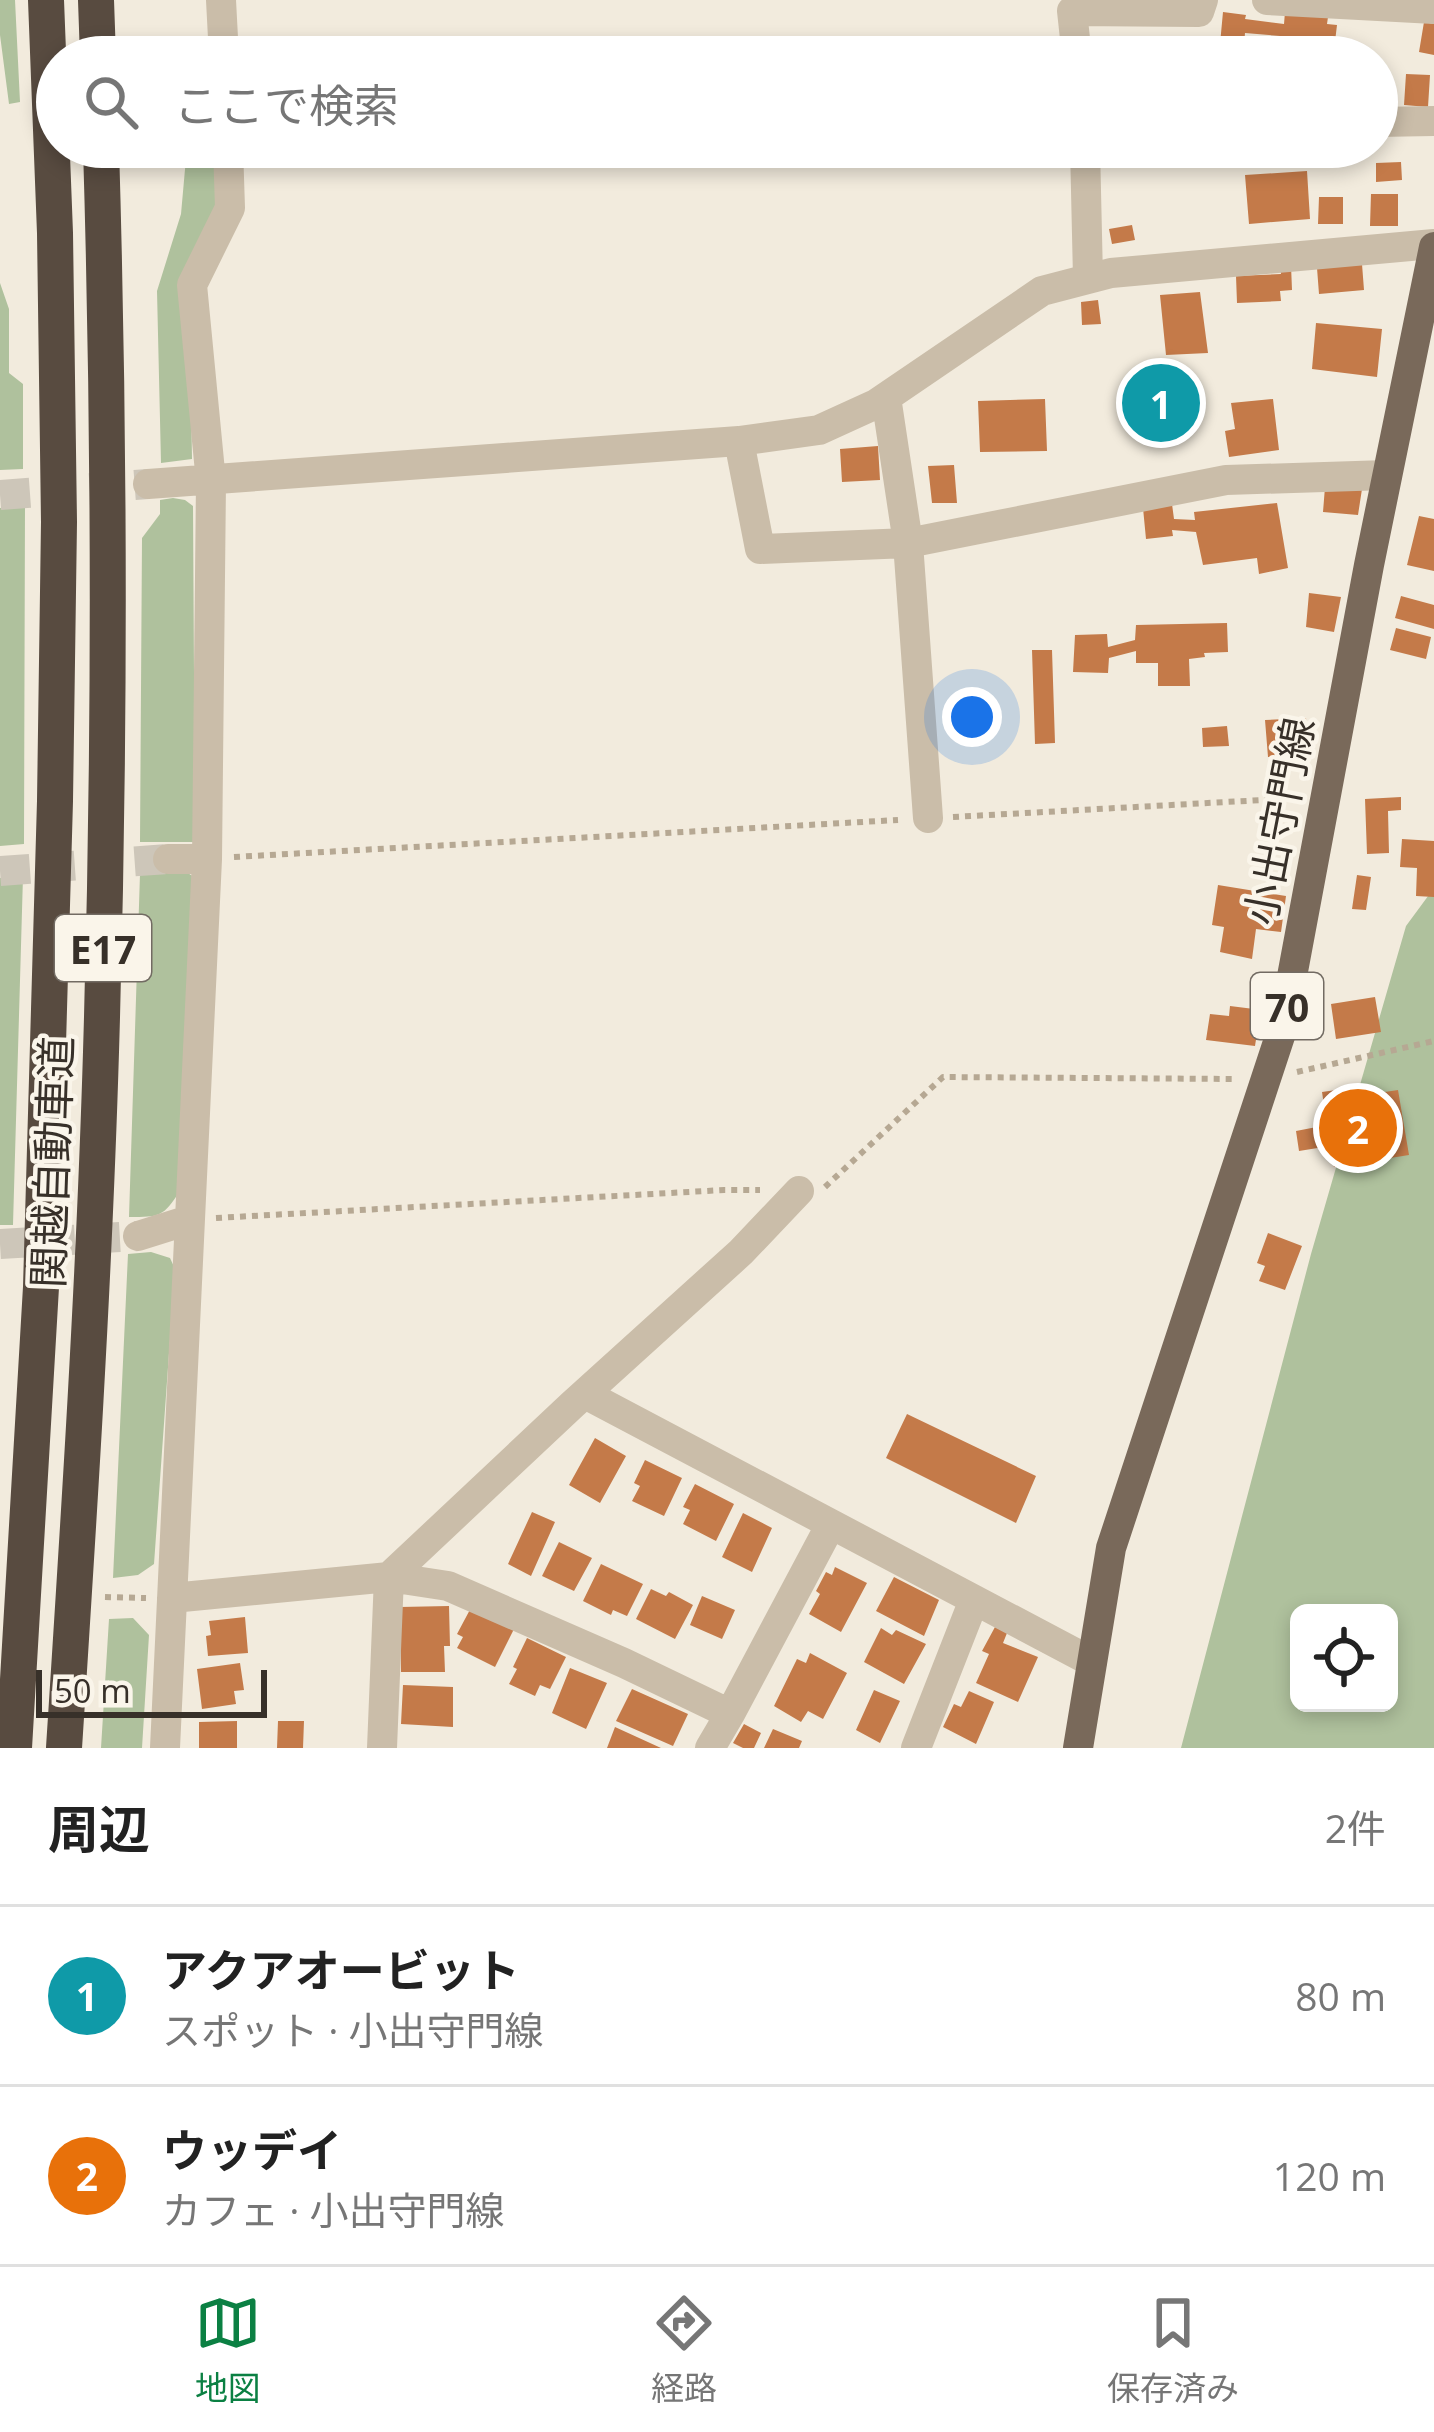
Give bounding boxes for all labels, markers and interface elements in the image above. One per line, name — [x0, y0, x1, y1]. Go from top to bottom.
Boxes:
search box — [36, 36, 1398, 168]
icon: search — [78, 69, 144, 135]
text: ここで検索 — [174, 74, 399, 135]
pin: 1 — [1122, 358, 1200, 448]
your location — [942, 687, 1002, 747]
street label: 小出守門線 — [1230, 712, 1326, 930]
road number: E17 — [55, 915, 151, 981]
road number: 70 — [1251, 973, 1323, 1039]
street label: 関越自動車道 — [18, 1035, 84, 1289]
pin: 2 — [1319, 1083, 1397, 1173]
map controls — [1290, 1604, 1398, 1712]
button: locate — [1290, 1604, 1398, 1712]
scale bar — [36, 1664, 267, 1717]
text: 50 m — [54, 1668, 131, 1713]
text: 周辺 — [48, 1793, 150, 1863]
text: 2件 — [1325, 1801, 1386, 1854]
text: アクアオービット — [162, 1939, 520, 2000]
text: 1 — [76, 1969, 98, 2022]
text: 80 m — [1295, 1969, 1386, 2022]
text: スポット · 小出守門線 — [162, 2003, 544, 2056]
text: ウッデイ — [162, 2119, 342, 2180]
text: 2 — [76, 2149, 98, 2202]
text: 120 m — [1273, 2149, 1386, 2202]
text: カフェ · 小出守門線 — [162, 2183, 505, 2236]
tab: 地図 — [195, 2290, 261, 2410]
tab: 経路 — [651, 2290, 717, 2410]
tab: 保存済み — [1107, 2290, 1239, 2410]

